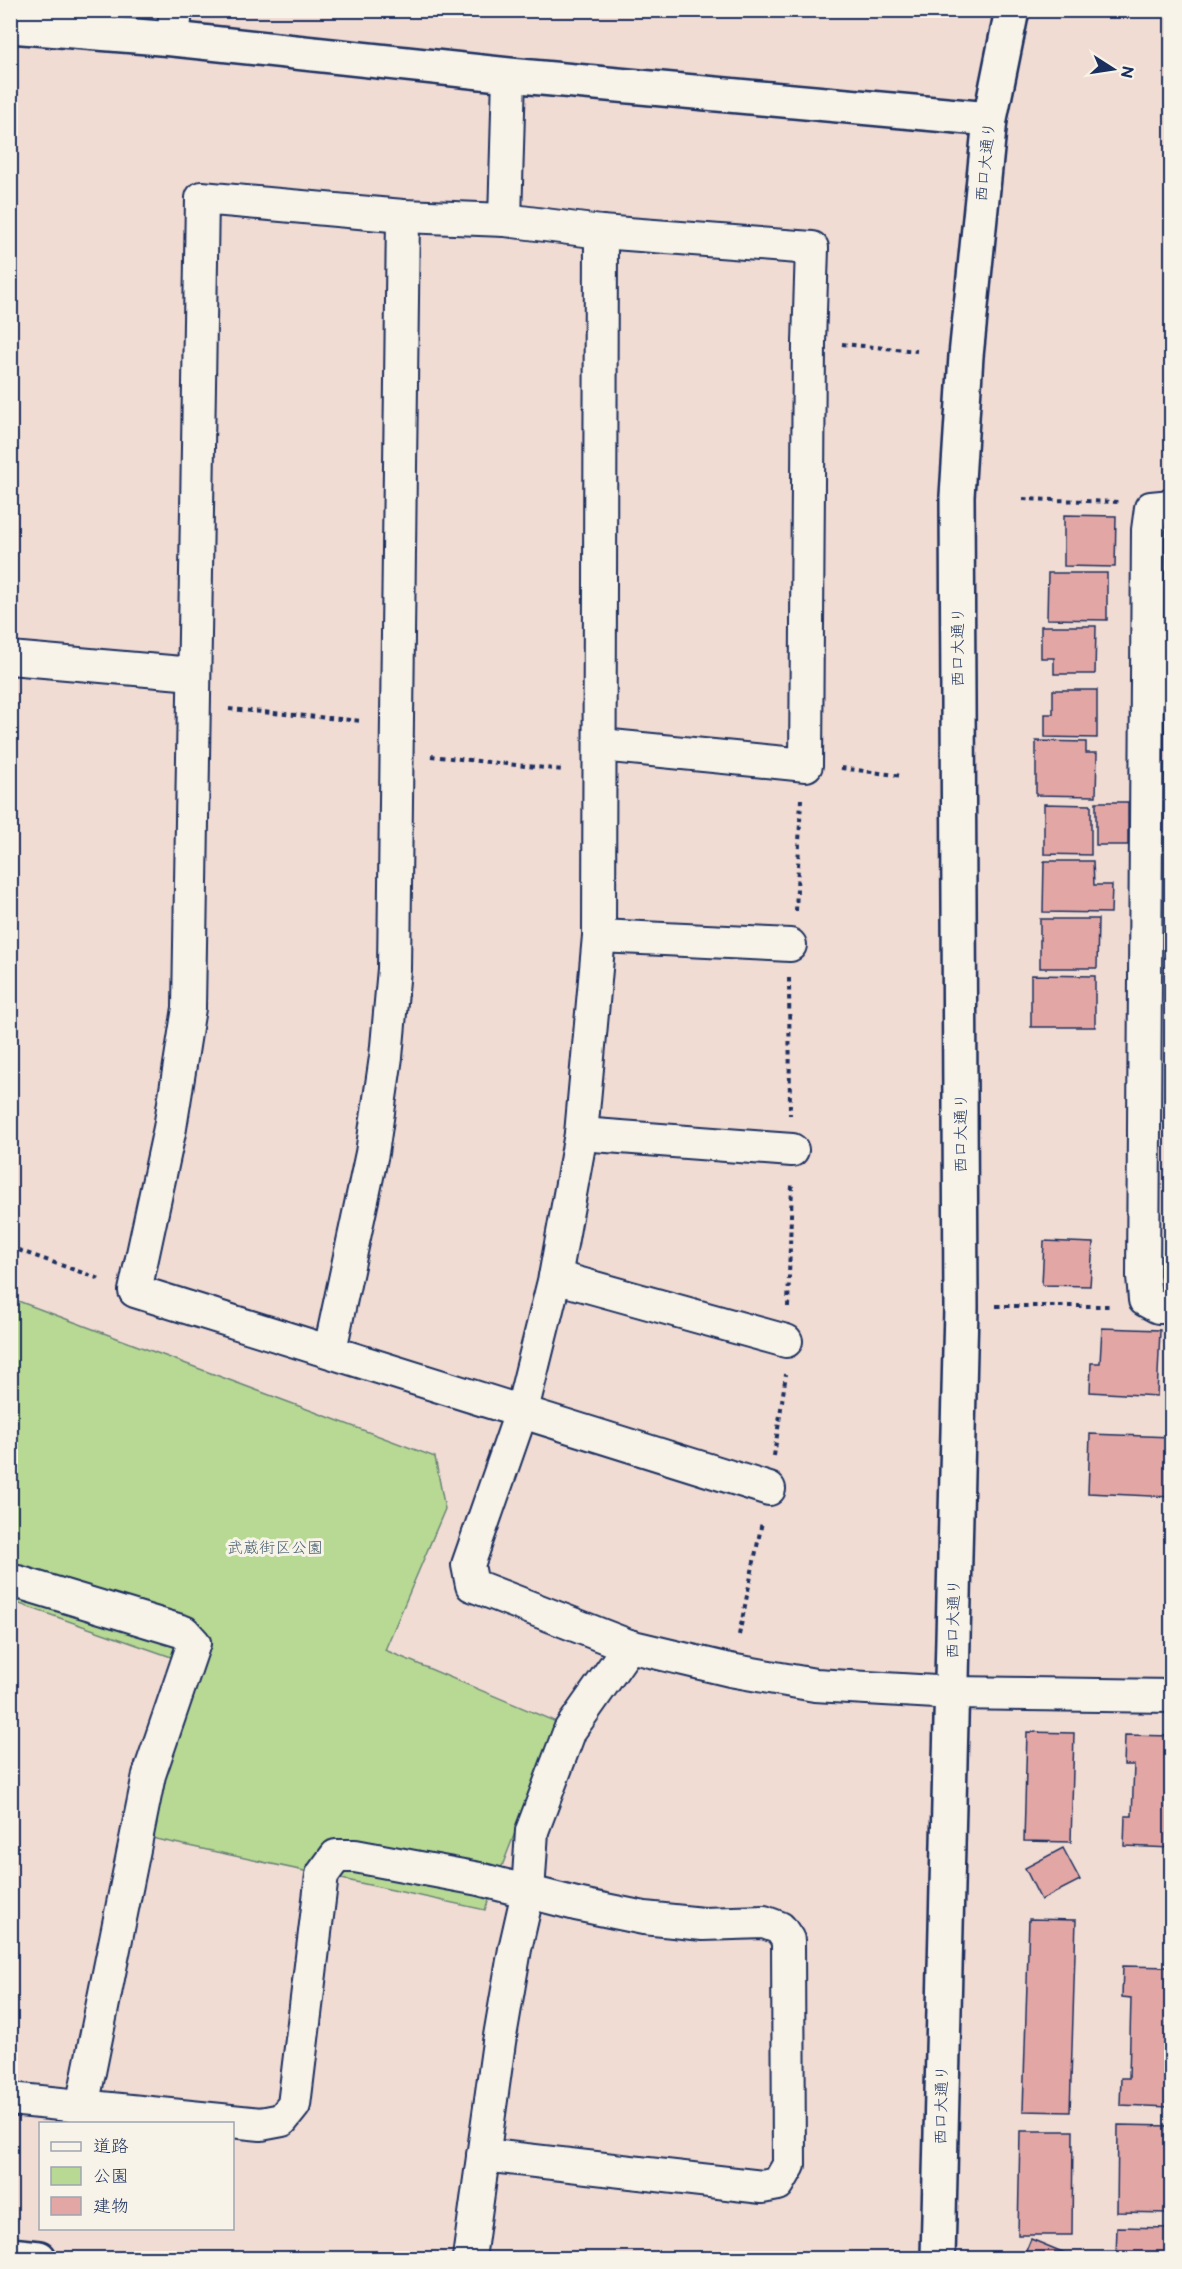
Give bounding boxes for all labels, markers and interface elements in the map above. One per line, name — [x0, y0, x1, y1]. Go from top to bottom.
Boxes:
north arrow — [1083, 39, 1143, 99]
text: N — [1116, 64, 1137, 80]
street label: 西口大通り — [972, 121, 1000, 203]
street label: 西口大通り — [949, 607, 968, 687]
street label: 西口大通り — [952, 1093, 971, 1173]
park label: 武蔵街区公園 — [227, 1539, 323, 1558]
street label: 西口大通り — [944, 1579, 964, 1659]
street label: 西口大通り — [932, 2065, 952, 2145]
legend — [39, 2122, 234, 2230]
text: 道路 — [93, 2136, 129, 2157]
text: 公園 — [93, 2166, 129, 2187]
text: 建物 — [93, 2196, 129, 2217]

